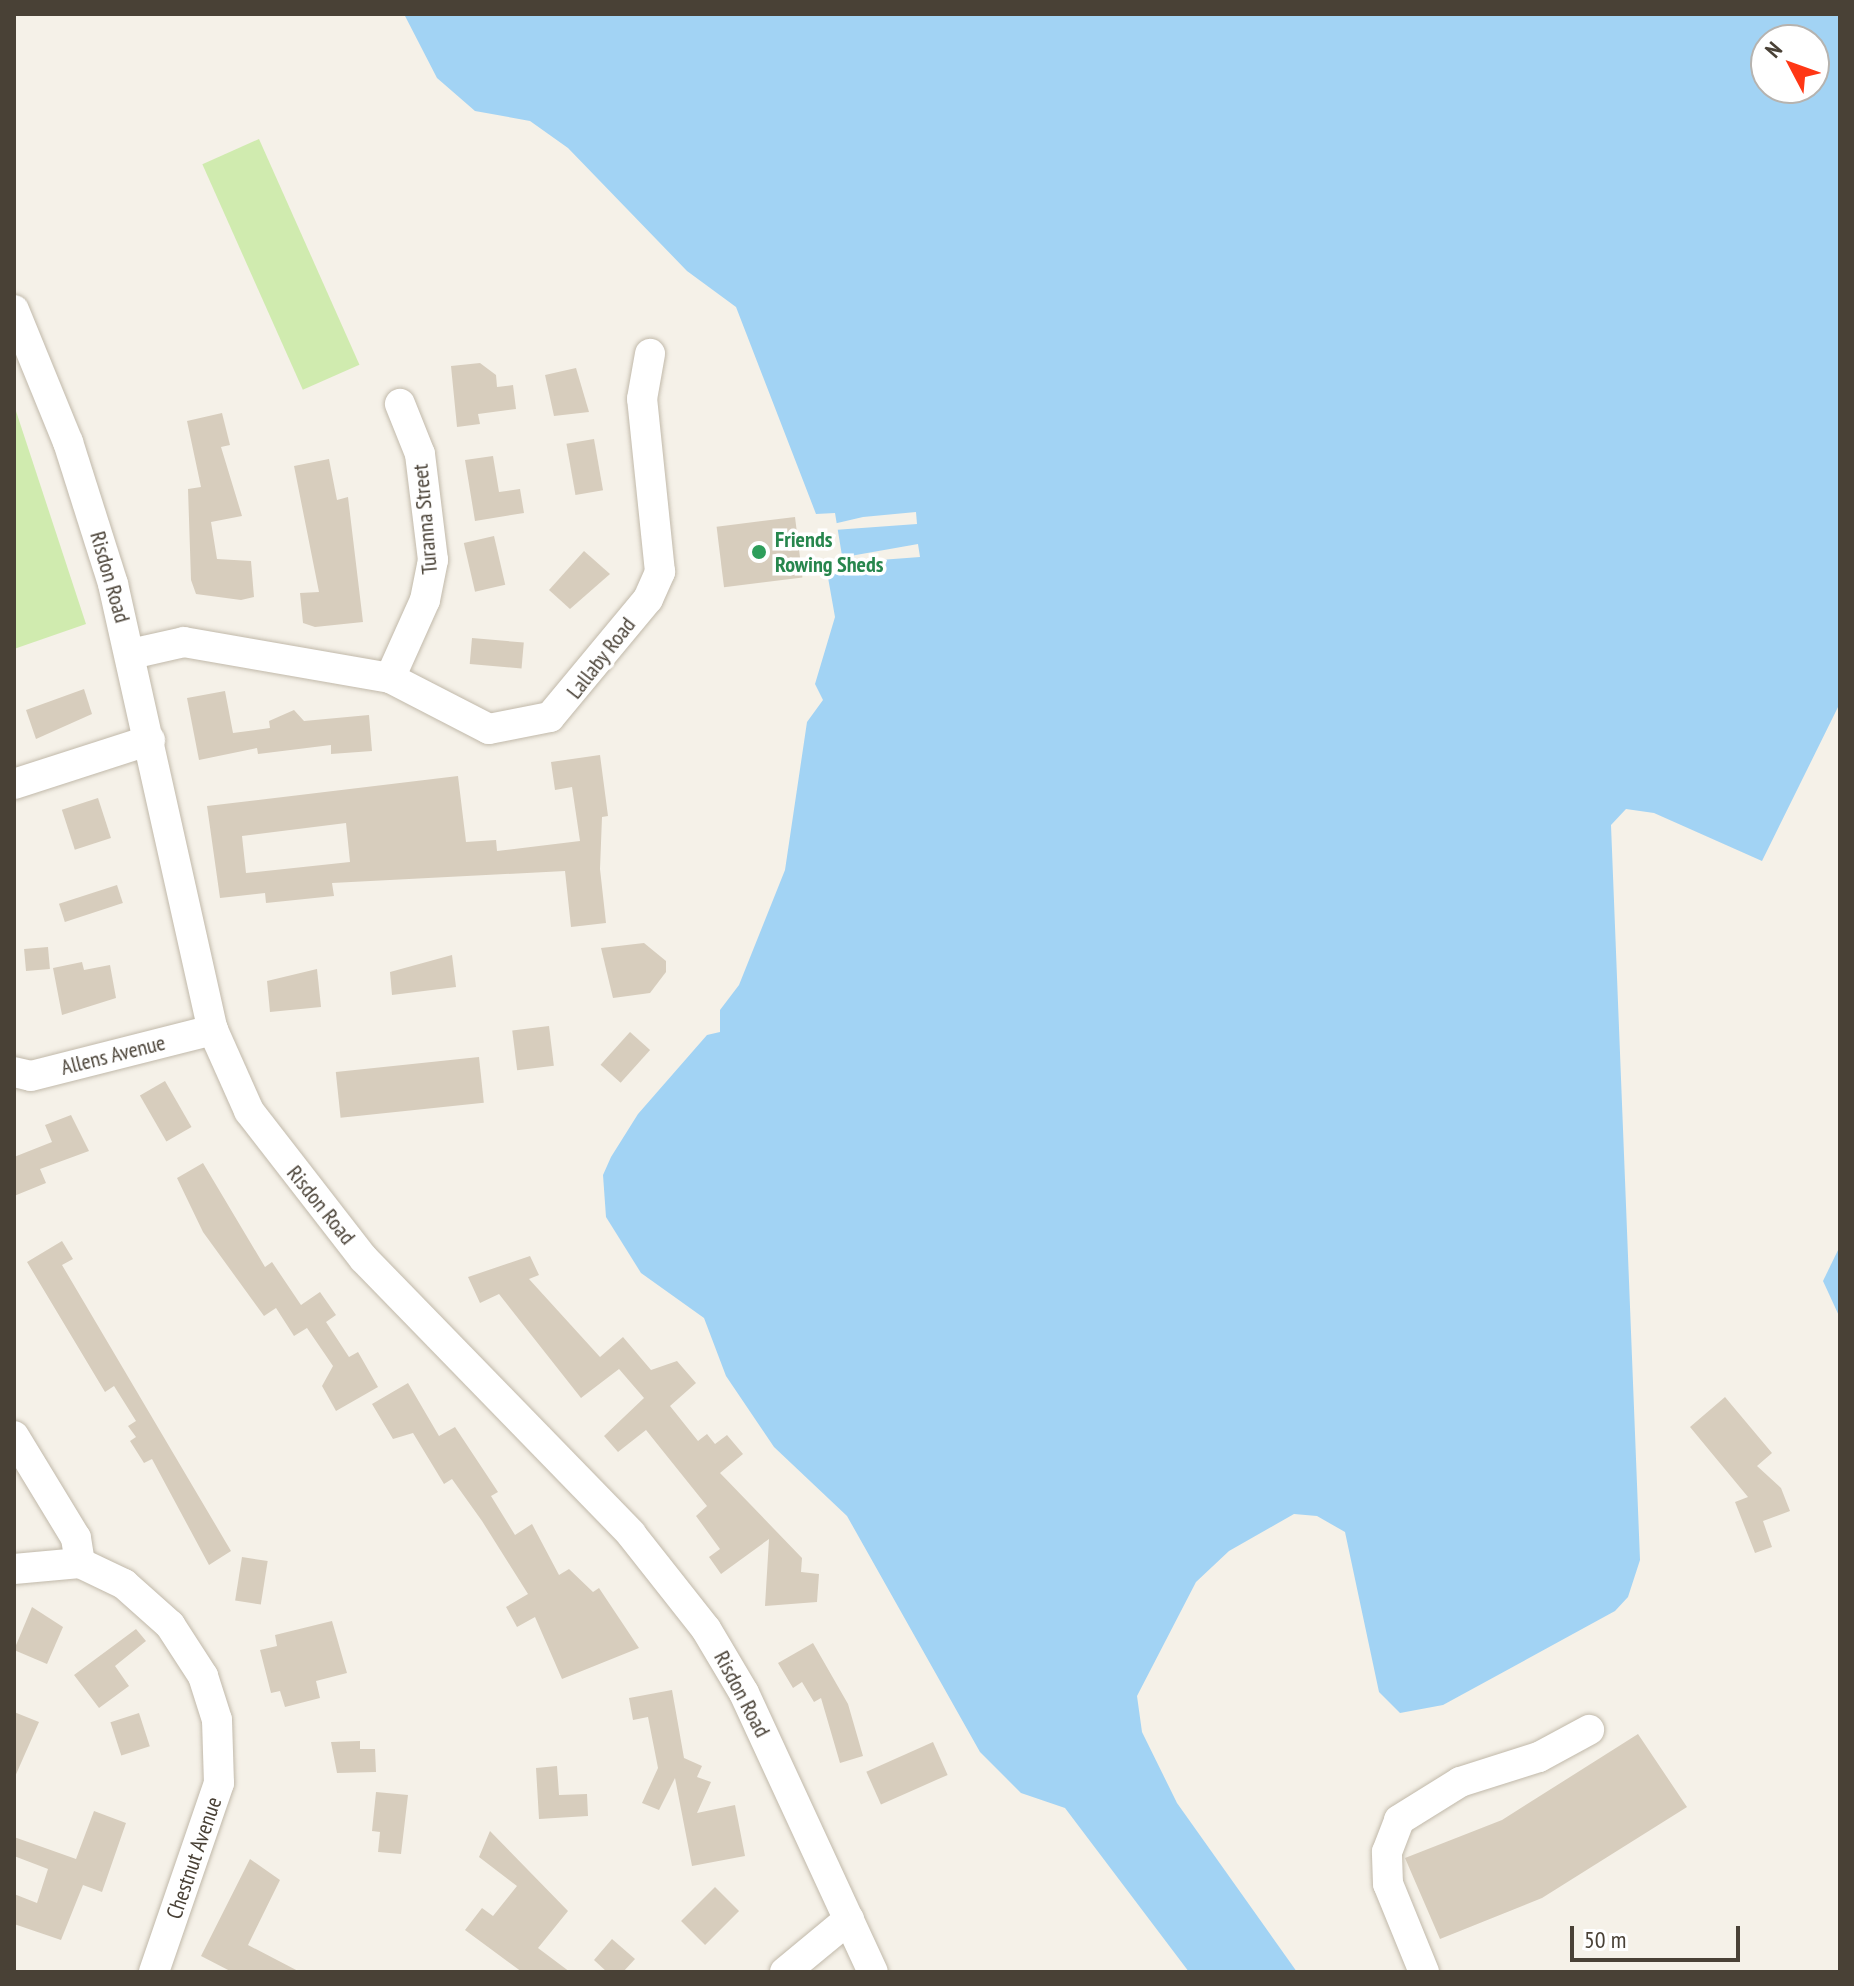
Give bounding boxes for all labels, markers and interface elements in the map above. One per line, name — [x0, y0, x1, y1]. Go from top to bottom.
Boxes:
north arrow — [1750, 24, 1830, 104]
text: N — [1759, 36, 1788, 63]
street label: Turanna Street — [407, 463, 443, 575]
place label: Friends Rowing Sheds — [775, 526, 883, 578]
street label: Risdon Road — [84, 528, 136, 626]
marker: Friends Rowing Sheds — [750, 543, 768, 561]
street label: Lallaby Road — [561, 612, 641, 704]
street label: Allens Avenue — [58, 1029, 168, 1081]
street label: Risdon Road — [281, 1160, 361, 1250]
street label: Risdon Road — [708, 1646, 776, 1742]
street label: Chestnut Avenue — [161, 1793, 227, 1923]
scale bar — [1574, 1910, 1744, 1960]
text: 50 m — [1584, 1924, 1626, 1955]

